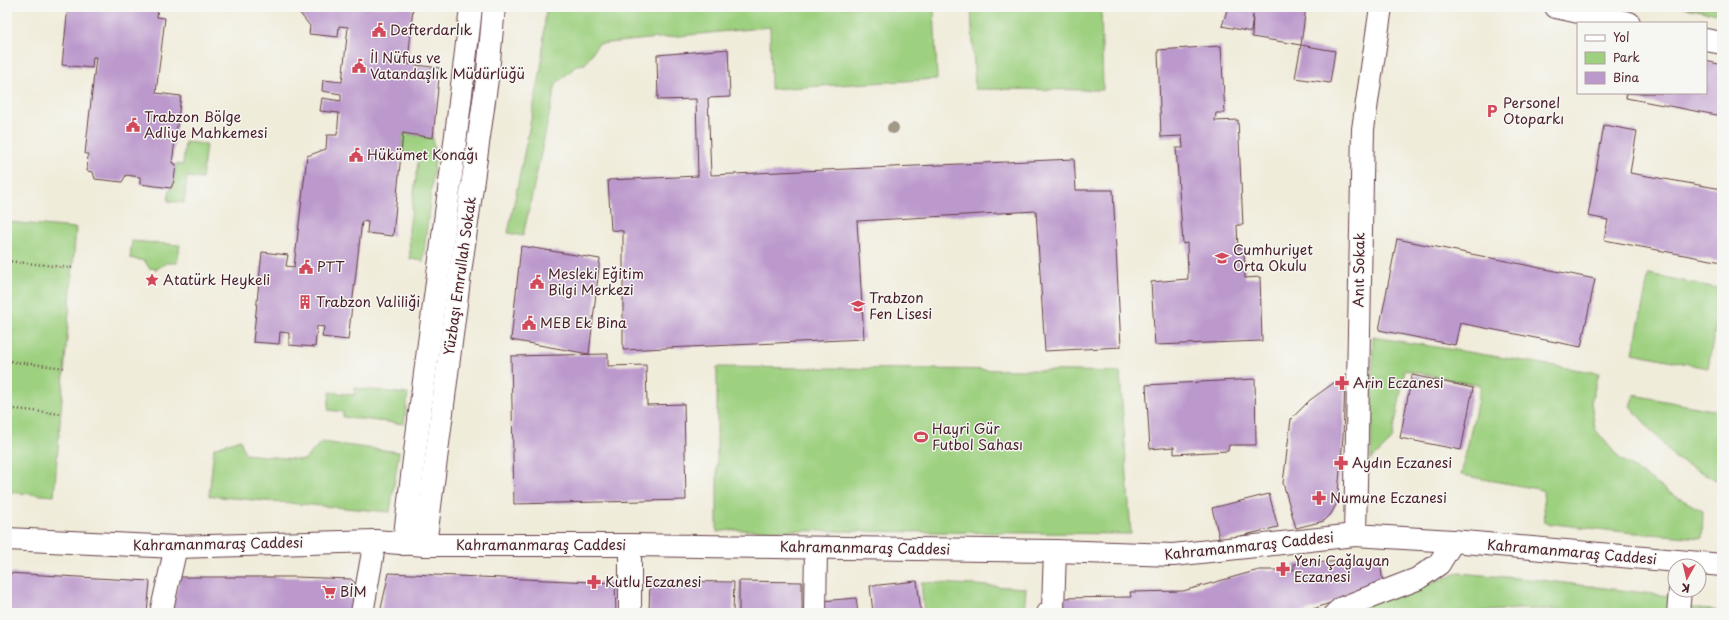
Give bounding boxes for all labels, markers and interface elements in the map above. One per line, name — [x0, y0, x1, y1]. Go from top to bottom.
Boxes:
place label: Defterdarlık — [390, 19, 473, 40]
public building icon: Defterdarlık — [371, 22, 387, 38]
legend — [1577, 22, 1707, 94]
text: Yol — [1613, 28, 1629, 46]
place label: İl Nüfus ve Vatandaşlık Müdürlüğü — [370, 47, 525, 84]
text: Park — [1613, 48, 1640, 66]
public building icon: İl Nüfus ve Vatandaşlık Müdürlüğü — [351, 58, 367, 74]
text: Bina — [1613, 68, 1639, 86]
place label: Personel Otoparkı — [1503, 92, 1564, 129]
parking icon: Personel Otoparkı — [1484, 103, 1500, 119]
place label: Trabzon Bölge Adliye Mahkemesi — [144, 106, 268, 143]
public building icon: Trabzon Bölge Adliye Mahkemesi — [125, 117, 141, 133]
place label: Hükümet Konağı — [367, 144, 478, 165]
public building icon: Hükümet Konağı — [348, 147, 364, 163]
street label: Yüzbaşı Emrullah Sokak — [438, 195, 481, 357]
street label: Anıt Sokak — [1347, 232, 1370, 308]
place label: Cumhuriyet Orta Okulu — [1233, 239, 1313, 276]
school or university icon: Cumhuriyet Orta Okulu — [1214, 250, 1230, 266]
place label: PTT — [317, 256, 345, 277]
public building icon: PTT — [298, 259, 314, 275]
place label: Mesleki Eğitim Bilgi Merkezi — [548, 263, 644, 300]
place label: Atatürk Heykeli — [163, 269, 270, 290]
place icon: Atatürk Heykeli — [144, 272, 160, 288]
public building icon: Mesleki Eğitim Bilgi Merkezi — [529, 274, 545, 290]
place label: Trabzon Fen Lisesi — [869, 287, 932, 324]
place label: Trabzon Valiliği — [316, 291, 420, 312]
building icon: Trabzon Valiliği — [297, 294, 313, 310]
school or university icon: Trabzon Fen Lisesi — [850, 298, 866, 314]
place label: MEB Ek Bina — [540, 312, 627, 333]
public building icon: MEB Ek Bina — [521, 315, 537, 331]
place label: Arin Eczanesi — [1353, 372, 1444, 393]
pharmacy icon: Arin Eczanesi — [1334, 375, 1350, 391]
place label: Hayri Gür Futbol Sahası — [932, 418, 1023, 455]
sports icon: Hayri Gür Futbol Sahası — [913, 429, 929, 445]
place label: Aydın Eczanesi — [1352, 452, 1452, 473]
pharmacy icon: Aydın Eczanesi — [1333, 455, 1349, 471]
place label: Numune Eczanesi — [1330, 487, 1447, 508]
pharmacy icon: Numune Eczanesi — [1311, 490, 1327, 506]
street label: Kahramanmaraş Caddesi — [1163, 526, 1335, 565]
street label: Kahramanmaraş Caddesi — [133, 532, 303, 555]
street label: Kahramanmaraş Caddesi — [456, 534, 626, 555]
street label: Kahramanmaraş Caddesi — [1486, 534, 1658, 569]
street label: Kahramanmaraş Caddesi — [780, 536, 950, 559]
place label: Yeni Çağlayan Eczanesi — [1294, 550, 1390, 587]
north arrow — [1667, 558, 1707, 598]
pharmacy icon: Yeni Çağlayan Eczanesi — [1275, 561, 1291, 577]
place label: Kutlu Eczanesi — [605, 571, 702, 592]
pharmacy icon: Kutlu Eczanesi — [586, 574, 602, 590]
text: K — [1680, 579, 1691, 597]
place label: BİM — [340, 581, 367, 602]
supermarket icon: BİM — [321, 584, 337, 600]

